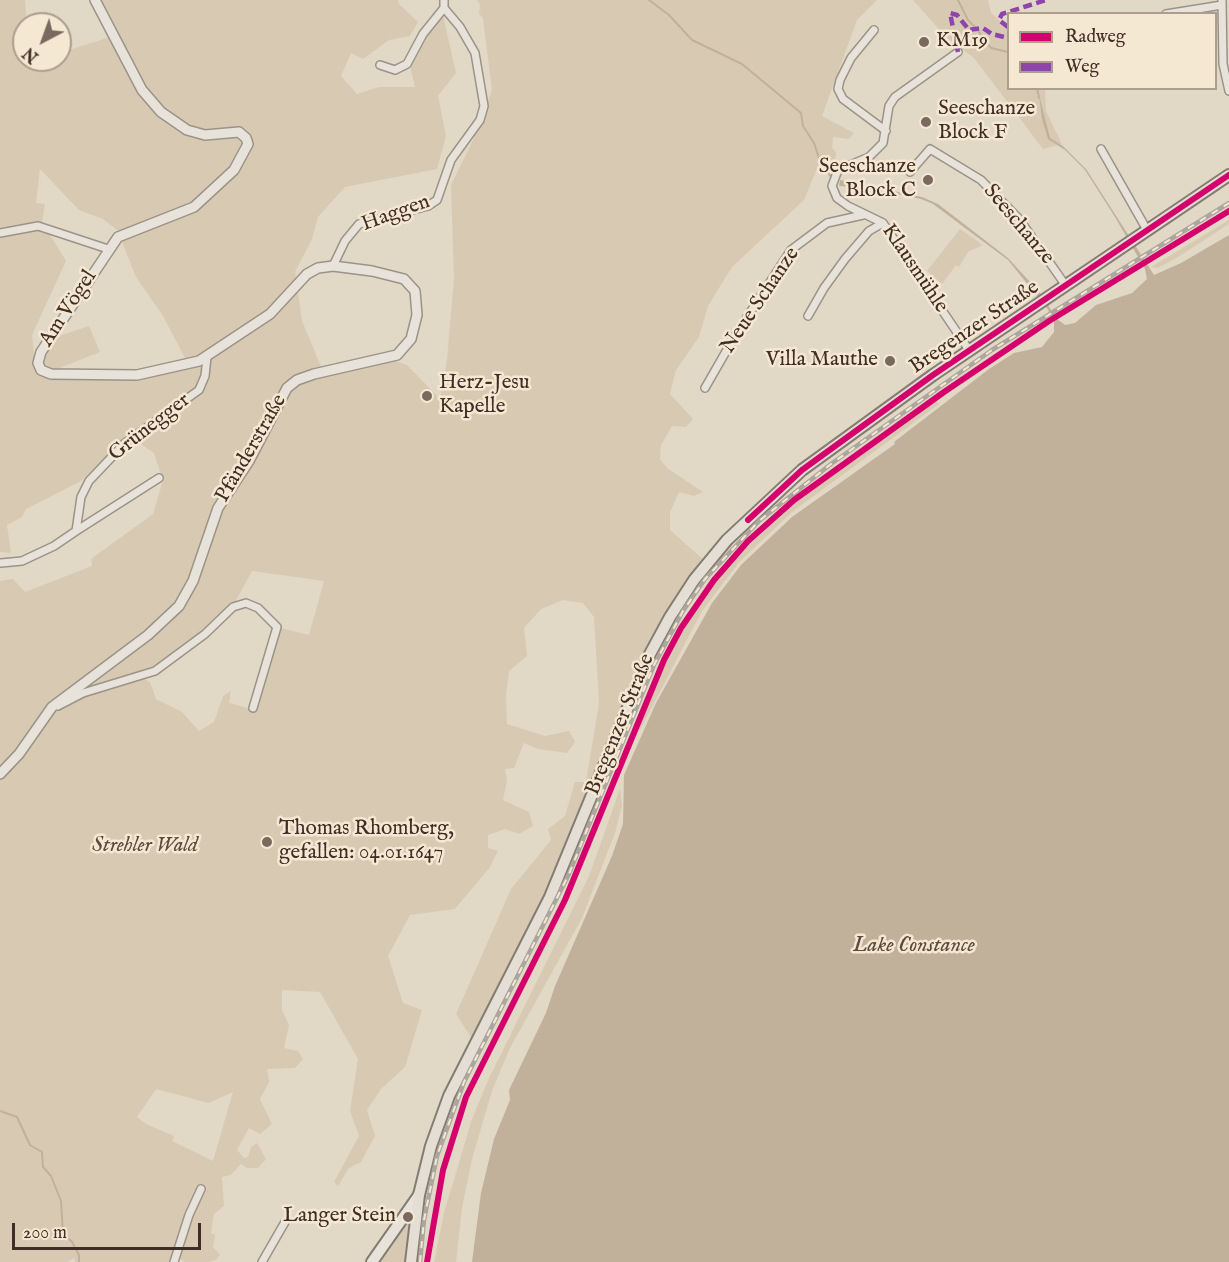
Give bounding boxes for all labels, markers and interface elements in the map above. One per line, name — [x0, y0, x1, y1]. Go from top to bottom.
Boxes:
north arrow — [12, 12, 72, 72]
legend — [1007, 12, 1217, 90]
text: Radweg — [1065, 26, 1126, 49]
place label: KM19 — [936, 29, 988, 55]
marker: KM19 — [917, 35, 931, 49]
text: N — [20, 42, 43, 66]
text: Weg — [1065, 56, 1099, 79]
place label: Seeschanze Block F — [938, 97, 1035, 147]
marker: Seeschanze Block F — [919, 115, 933, 129]
place label: Seeschanze Block C — [819, 155, 916, 205]
marker: Seeschanze Block C — [921, 173, 935, 187]
street label: Seeschanze — [977, 180, 1059, 270]
street label: Haggen — [358, 190, 434, 238]
street label: Klausmühle — [875, 220, 953, 318]
street label: Neue Schanze — [716, 243, 806, 359]
street label: Am Vögel — [35, 266, 103, 352]
street label: Bregenzer Straße — [906, 276, 1044, 380]
place label: Villa Mauthe — [766, 348, 878, 374]
marker: Villa Mauthe — [883, 354, 897, 368]
place label: Herz-Jesu Kapelle — [439, 371, 530, 421]
street label: Grünegger — [104, 388, 196, 468]
marker: Herz-Jesu Kapelle — [420, 389, 434, 403]
street label: Pfänderstraße — [211, 391, 293, 507]
street label: Bregenzer Straße — [581, 651, 661, 799]
place label: Thomas Rhomberg, gefallen: 04.01.1647 — [279, 817, 454, 867]
park label: Strehler Wald — [92, 834, 198, 860]
marker: Thomas Rhomberg, gefallen: 04.01.1647 — [260, 835, 274, 849]
water label: Lake Constance — [853, 933, 975, 959]
place label: Langer Stein — [283, 1204, 396, 1230]
marker: Langer Stein — [401, 1210, 415, 1224]
scale bar — [15, 1211, 204, 1249]
text: 200 m — [23, 1222, 67, 1245]

